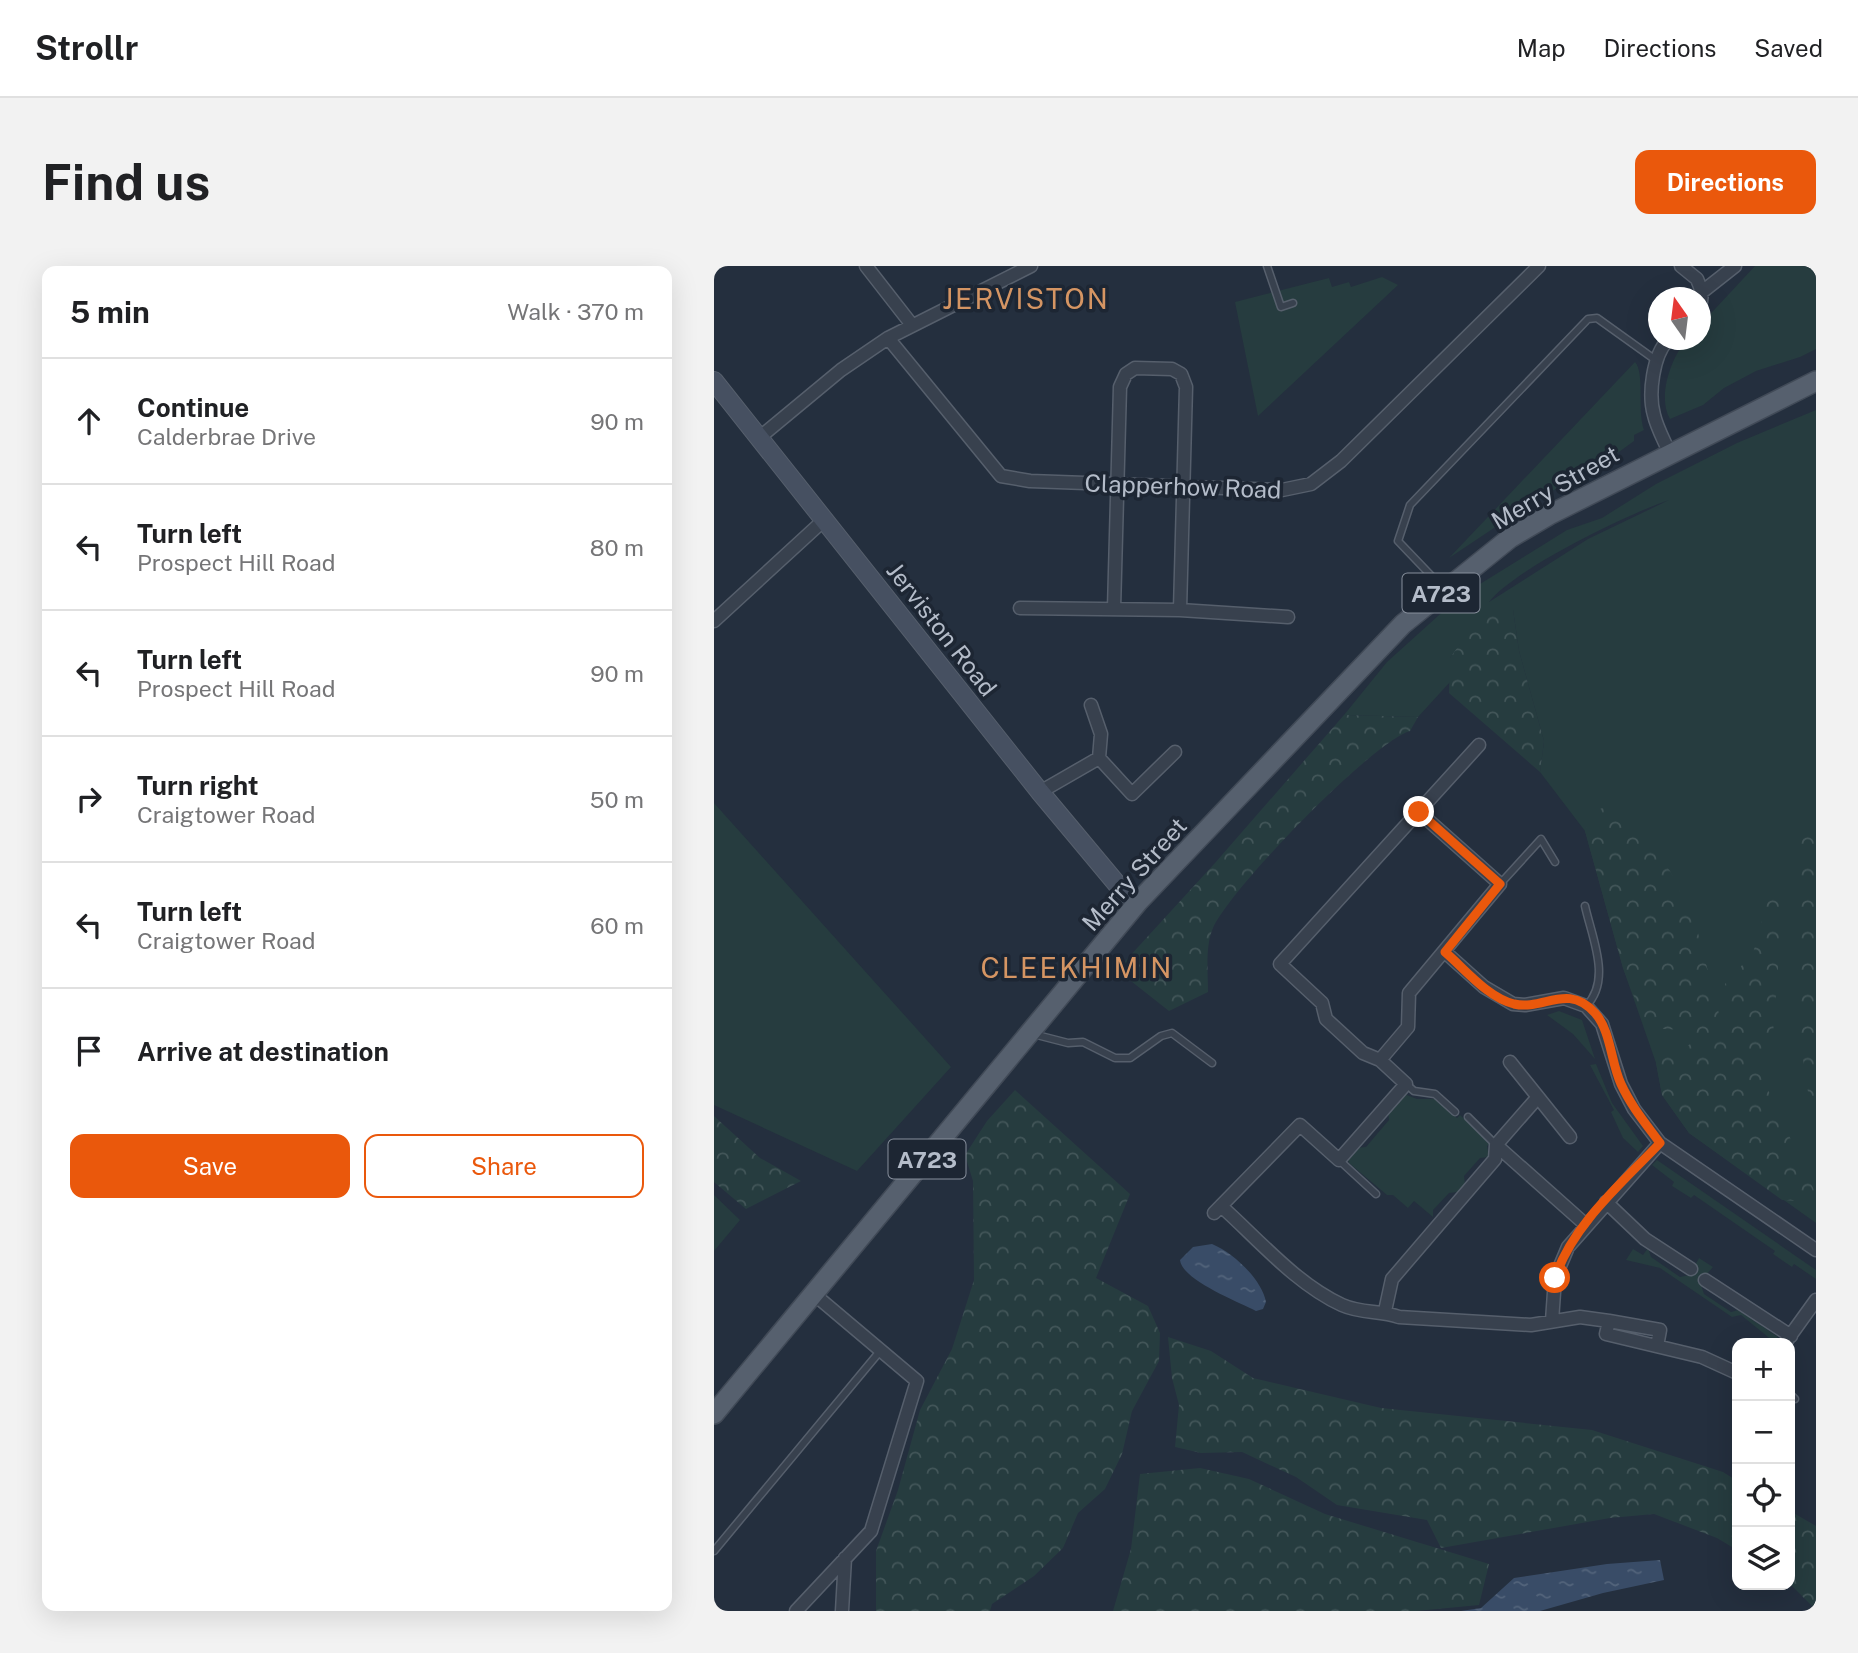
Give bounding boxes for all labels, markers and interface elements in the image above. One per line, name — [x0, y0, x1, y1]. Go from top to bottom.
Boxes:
text: Strollr — [35, 29, 138, 67]
text: Map — [1517, 34, 1566, 62]
text: Directions — [1604, 34, 1716, 62]
text: Saved — [1754, 34, 1823, 62]
button: Directions — [1635, 150, 1816, 214]
text: Find us — [42, 153, 210, 211]
district label: JERVISTON — [942, 282, 1110, 315]
north arrow — [1648, 287, 1711, 350]
text: 5 min — [70, 294, 150, 330]
text: Walk · 370 m — [507, 298, 644, 325]
text: Continue — [137, 392, 249, 423]
icon: ahead — [70, 402, 108, 440]
text: 90 m — [590, 408, 644, 435]
text: Calderbrae Drive — [137, 423, 316, 450]
street label: Merry Street — [1486, 439, 1624, 535]
street label: Clapperhow Road — [1084, 469, 1282, 503]
text: Turn left — [137, 518, 242, 549]
icon: left — [70, 528, 108, 566]
text: 80 m — [590, 534, 644, 561]
text: Prospect Hill Road — [137, 549, 335, 576]
street label: Jerviston Road — [881, 557, 1003, 701]
road number: A723 — [1402, 574, 1480, 612]
text: Turn left — [137, 644, 242, 675]
icon: left — [70, 654, 108, 692]
text: 90 m — [590, 660, 644, 687]
text: Prospect Hill Road — [137, 675, 335, 702]
text: Turn right — [137, 770, 259, 801]
icon: right — [70, 780, 108, 818]
text: 50 m — [590, 786, 644, 813]
route end — [1403, 796, 1434, 827]
text: Craigtower Road — [137, 801, 315, 828]
street label: Merry Street — [1076, 812, 1192, 936]
text: Turn left — [137, 896, 242, 927]
icon: left — [70, 906, 108, 944]
text: 60 m — [590, 912, 644, 939]
text: Craigtower Road — [137, 927, 315, 954]
district label: CLEEKHIMIN — [981, 951, 1173, 984]
icon: arrive — [70, 1032, 108, 1070]
text: Arrive at destination — [137, 1036, 389, 1067]
button: Save — [70, 1134, 350, 1198]
button: Share — [364, 1134, 644, 1198]
road number: A723 — [888, 1140, 966, 1178]
route start — [1539, 1262, 1570, 1293]
map controls — [1732, 1338, 1795, 1590]
button: + — [1732, 1338, 1795, 1401]
button: − — [1732, 1401, 1795, 1464]
button: locate — [1732, 1464, 1795, 1527]
button: layers — [1732, 1527, 1795, 1590]

